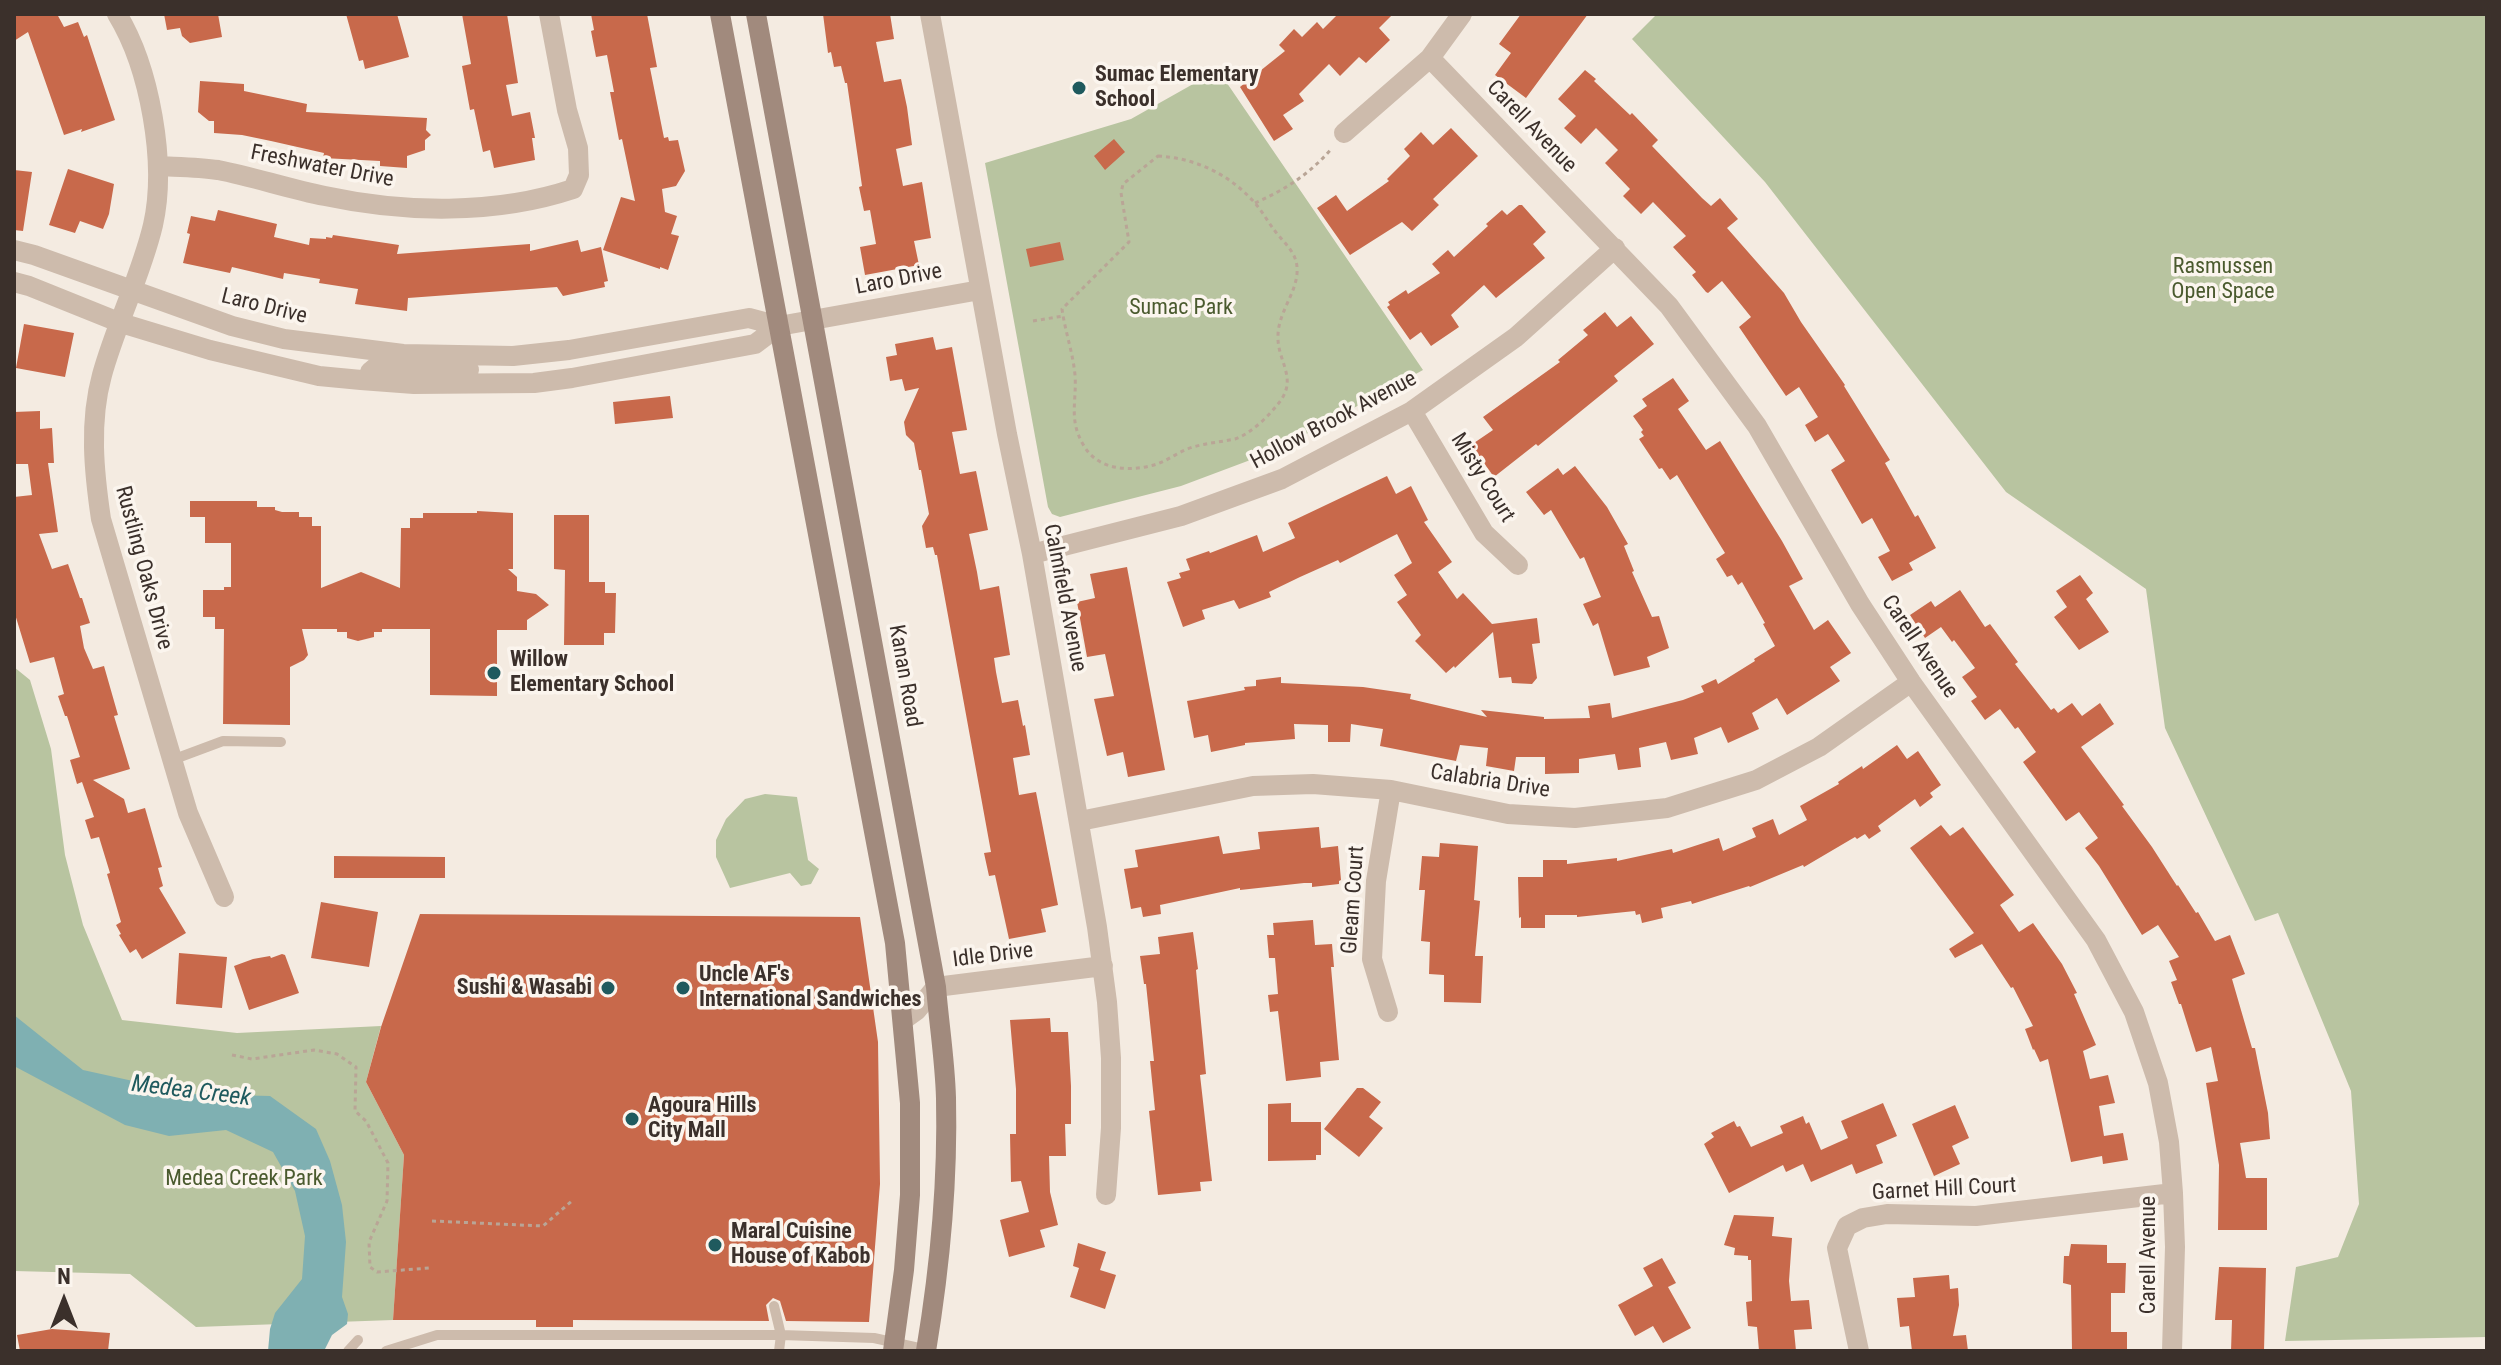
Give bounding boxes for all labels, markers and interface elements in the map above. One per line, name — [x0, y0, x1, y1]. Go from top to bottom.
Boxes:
place label: Sumac Elementary School — [1095, 62, 1258, 114]
street label: Carell Avenue — [1480, 75, 1582, 179]
marker: Sumac Elementary School — [1070, 79, 1088, 97]
street label: Freshwater Drive — [248, 140, 396, 194]
park label: Rasmussen Open Space — [2171, 254, 2275, 306]
street label: Laro Drive — [854, 259, 944, 301]
street label: Laro Drive — [218, 284, 310, 330]
park label: Sumac Park — [1129, 295, 1233, 321]
street label: Hollow Brook Avenue — [1247, 366, 1421, 476]
street label: Misty Court — [1444, 428, 1520, 528]
street label: Rustling Oaks Drive — [108, 483, 178, 653]
street label: Calmfield Avenue — [1037, 522, 1091, 674]
street label: Carell Avenue — [1875, 591, 1963, 703]
street label: Kanan Road — [882, 623, 926, 729]
place label: Willow Elementary School — [510, 647, 674, 698]
marker: Willow Elementary School — [485, 664, 503, 682]
street label: Calabria Drive — [1428, 760, 1552, 804]
street label: Gleam Court — [1337, 845, 1371, 955]
street label: Idle Drive — [951, 938, 1035, 974]
place label: Uncle AF's International Sandwiches — [699, 962, 921, 1014]
place label: Sushi & Wasabi — [457, 975, 592, 1001]
marker: Sushi & Wasabi — [599, 979, 617, 997]
marker: Uncle AF's International Sandwiches — [674, 979, 692, 997]
water label: Medea Creek — [130, 1070, 252, 1114]
place label: Agoura Hills City Mall — [648, 1093, 756, 1144]
marker: Agoura Hills City Mall — [623, 1110, 641, 1128]
park label: Medea Creek Park — [165, 1166, 323, 1192]
street label: Garnet Hill Court — [1871, 1173, 2017, 1207]
street label: Carell Avenue — [2136, 1196, 2162, 1314]
place label: Maral Cuisine House of Kabob — [731, 1219, 870, 1270]
marker: Maral Cuisine House of Kabob — [706, 1236, 724, 1254]
north arrow — [24, 1261, 104, 1341]
text: N — [57, 1264, 71, 1289]

